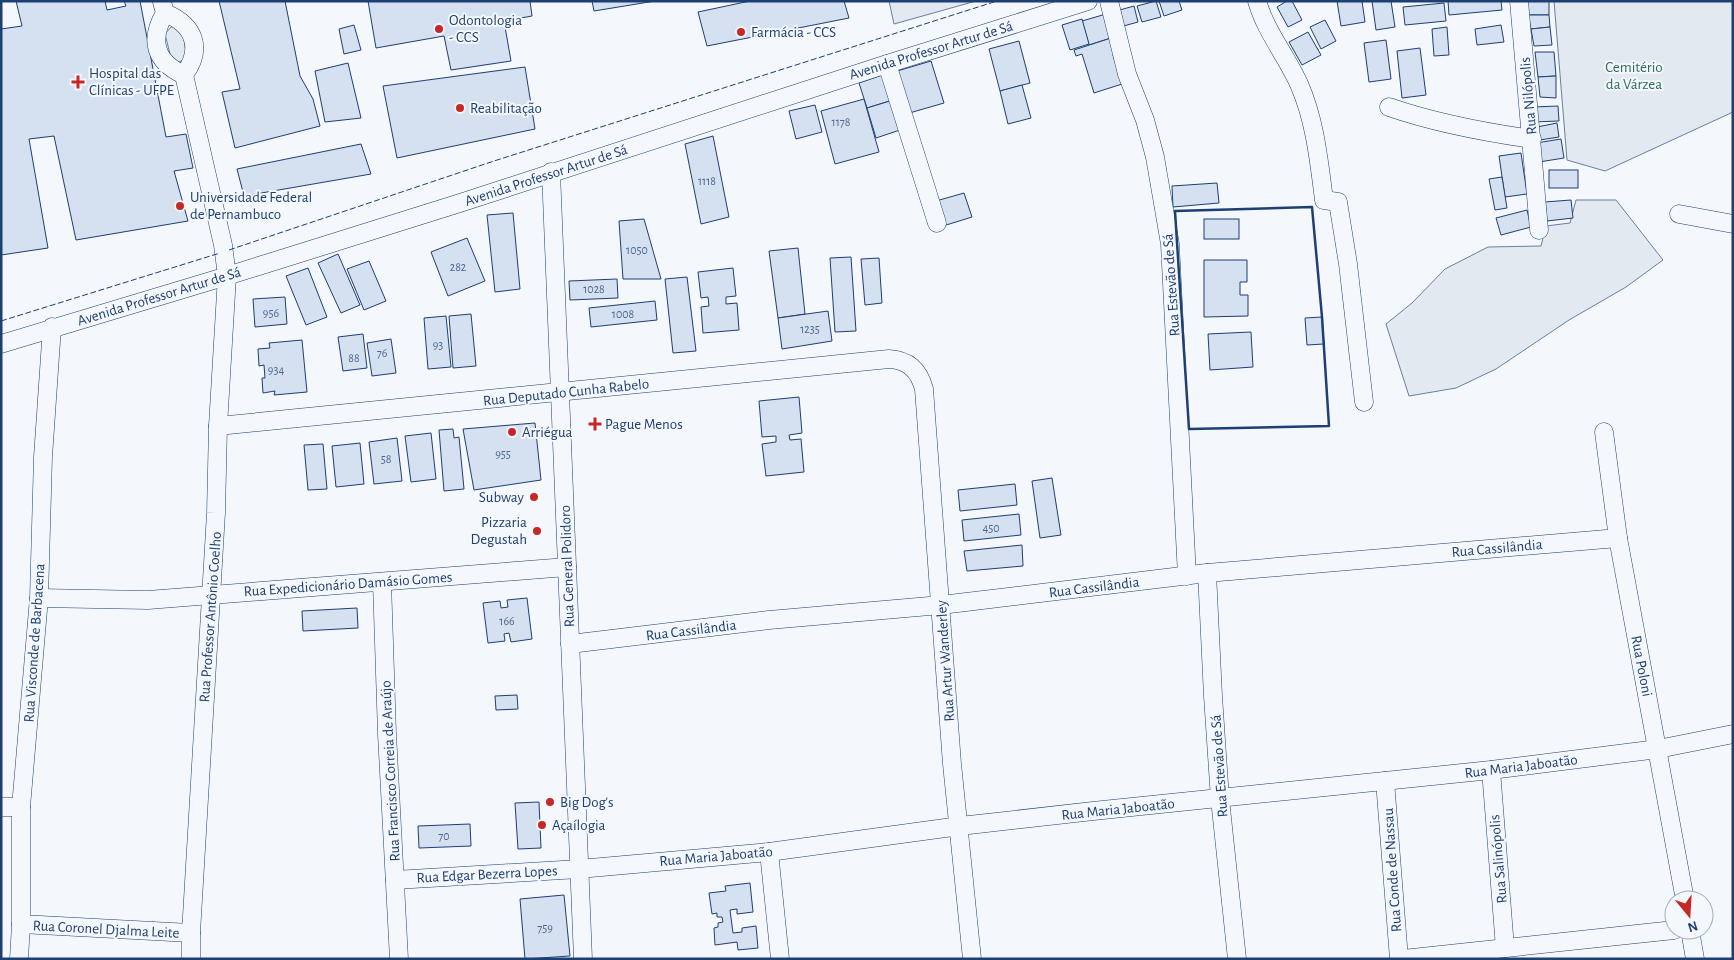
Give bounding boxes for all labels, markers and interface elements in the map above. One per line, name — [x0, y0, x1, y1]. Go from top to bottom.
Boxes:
place label: Odontologia - CCS — [449, 13, 522, 45]
street label: Avenida Professor Artur de Sá — [848, 18, 1015, 83]
marker: Odontologia - CCS — [433, 23, 445, 35]
place label: Farmácia - CCS — [751, 25, 836, 40]
marker: Farmácia - CCS — [735, 26, 747, 38]
street label: Rua Nilópolis — [1518, 56, 1539, 135]
park label: Cemitério da Várzea — [1605, 60, 1663, 92]
place label: Hospital das Clínicas - UFPE — [89, 66, 174, 98]
marker: Hospital das Clínicas - UFPE — [71, 75, 85, 89]
place label: Reabilitação — [470, 101, 542, 116]
marker: Reabilitação — [454, 102, 466, 114]
house number: 1178 — [832, 116, 851, 128]
street label: Avenida Professor Artur de Sá — [463, 142, 629, 209]
house number: 1118 — [698, 175, 716, 187]
place label: Universidade Federal de Pernambuco — [190, 190, 312, 222]
marker: Universidade Federal de Pernambuco — [174, 200, 186, 212]
street label: Rua Estevão de Sá — [1160, 233, 1183, 337]
house number: 1050 — [626, 244, 648, 256]
house number: 282 — [450, 261, 467, 273]
street label: Avenida Professor Artur de Sá — [76, 264, 243, 329]
house number: 1028 — [583, 283, 605, 295]
house number: 956 — [263, 307, 280, 319]
house number: 1008 — [612, 308, 635, 320]
house number: 1235 — [800, 323, 820, 335]
house number: 93 — [433, 339, 443, 351]
house number: 76 — [377, 347, 388, 359]
house number: 88 — [348, 352, 360, 364]
house number: 934 — [268, 364, 284, 376]
street label: Rua Deputado Cunha Rabelo — [482, 376, 650, 409]
place label: Pague Menos — [605, 417, 683, 432]
marker: Pague Menos — [589, 418, 601, 430]
place label: Arriégua — [522, 425, 573, 440]
marker: Arriégua — [506, 426, 518, 438]
house number: 955 — [495, 448, 511, 460]
house number: 58 — [381, 453, 392, 465]
place label: Subway — [479, 490, 525, 505]
marker: Subway — [528, 491, 540, 503]
street label: Rua General Polidoro — [558, 505, 577, 627]
place label: Pizzaria Degustah — [471, 515, 527, 547]
house number: 450 — [982, 522, 1000, 534]
marker: Pizzaria Degustah — [531, 525, 543, 537]
street label: Rua Professor Antônio Coelho — [197, 531, 224, 703]
street label: Rua Cassilândia — [1451, 537, 1543, 560]
street label: Rua Visconde de Barbacena — [21, 563, 48, 723]
street label: Rua Expedicionário Damásio Gomes — [243, 570, 453, 599]
street label: Rua Cassilândia — [1048, 574, 1140, 600]
street label: Rua Artur Wanderley — [934, 599, 957, 722]
house number: 166 — [499, 615, 515, 627]
street label: Rua Cassilândia — [645, 617, 737, 643]
street label: Rua Poloni — [1628, 634, 1655, 698]
street label: Rua Francisco Correia de Araújo — [378, 680, 403, 862]
street label: Rua Estevão de Sá — [1208, 714, 1231, 818]
street label: Rua Maria Jaboatão — [1464, 752, 1578, 781]
place label: Big Dog's — [560, 795, 614, 810]
marker: Big Dog's — [544, 796, 556, 808]
street label: Rua Maria Jaboatão — [1061, 796, 1175, 823]
street label: Rua Conde de Nassau — [1381, 807, 1404, 933]
street label: Rua Salinópolis — [1487, 814, 1510, 904]
place label: Açaílogia — [552, 818, 606, 833]
marker: Açaílogia — [536, 819, 548, 831]
house number: 70 — [438, 830, 450, 842]
street label: Rua Maria Jaboatão — [659, 844, 773, 869]
street label: Rua Edgar Bezerra Lopes — [416, 863, 558, 886]
north arrow — [1664, 890, 1714, 940]
street label: Rua Coronel Djalma Leite — [32, 918, 180, 941]
text: N — [1686, 918, 1700, 935]
house number: 759 — [537, 922, 553, 934]

